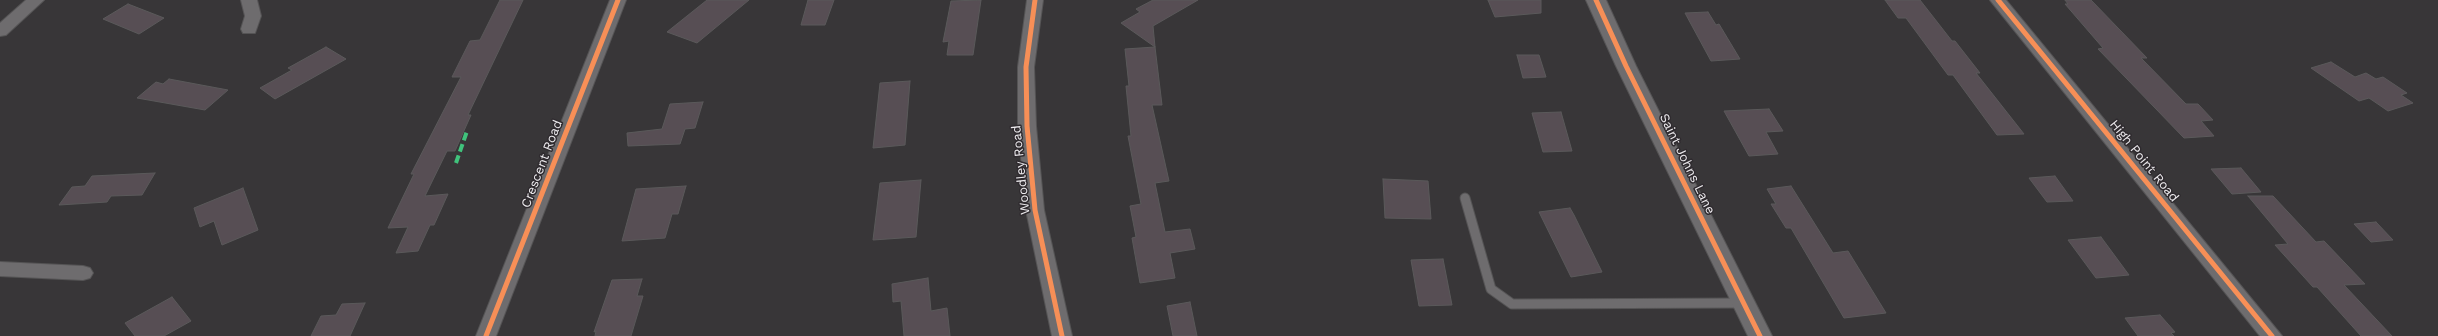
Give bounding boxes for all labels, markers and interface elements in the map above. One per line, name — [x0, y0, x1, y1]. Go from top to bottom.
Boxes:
street label: Saint Johns Lane — [1656, 111, 1718, 217]
street label: High Point Road — [2106, 117, 2182, 205]
street label: Crescent Road — [518, 118, 566, 210]
street label: Woodley Road — [1009, 125, 1033, 215]

